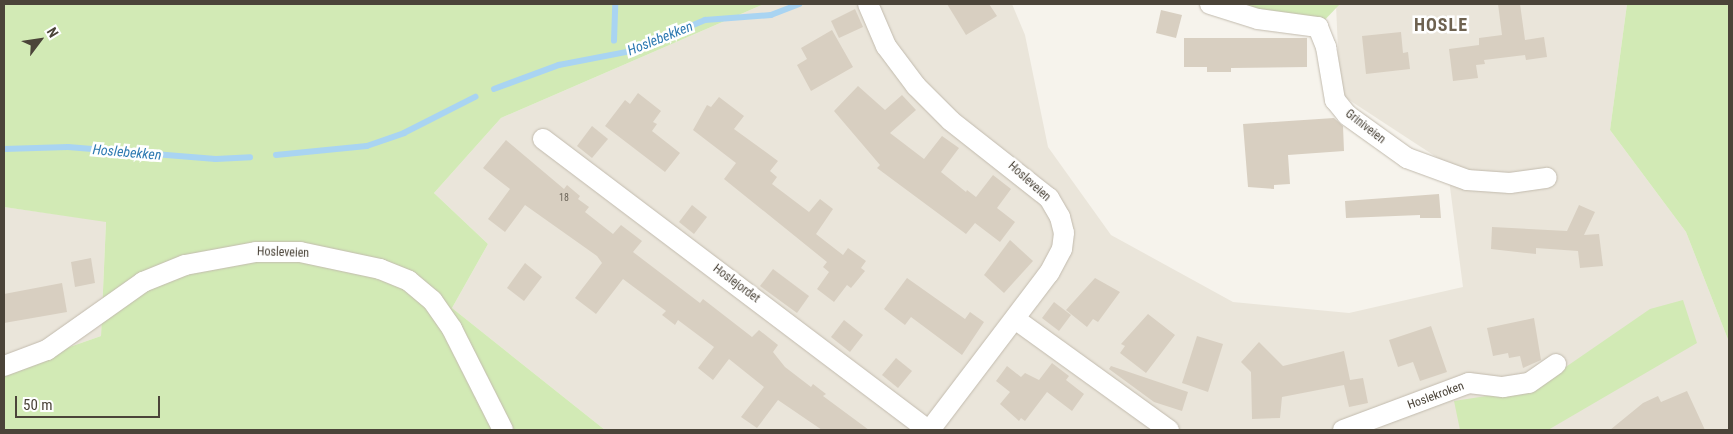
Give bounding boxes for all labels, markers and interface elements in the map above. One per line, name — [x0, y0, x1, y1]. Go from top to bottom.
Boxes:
district label: HOSLE — [1413, 14, 1469, 36]
north arrow — [15, 15, 65, 65]
water label: Hoslebekken — [625, 17, 695, 59]
text: N — [44, 24, 62, 40]
street label: Griniveien — [1342, 107, 1388, 147]
water label: Hoslebekken — [92, 141, 162, 163]
street label: Hosleveien — [1005, 159, 1053, 205]
house number: 18 — [559, 192, 569, 204]
street label: Hosleveien — [257, 245, 309, 261]
street label: Hoslejordet — [710, 262, 762, 306]
street label: Hoslekroken — [1406, 379, 1466, 413]
scale bar — [18, 386, 162, 418]
text: 50 m — [23, 396, 53, 414]

